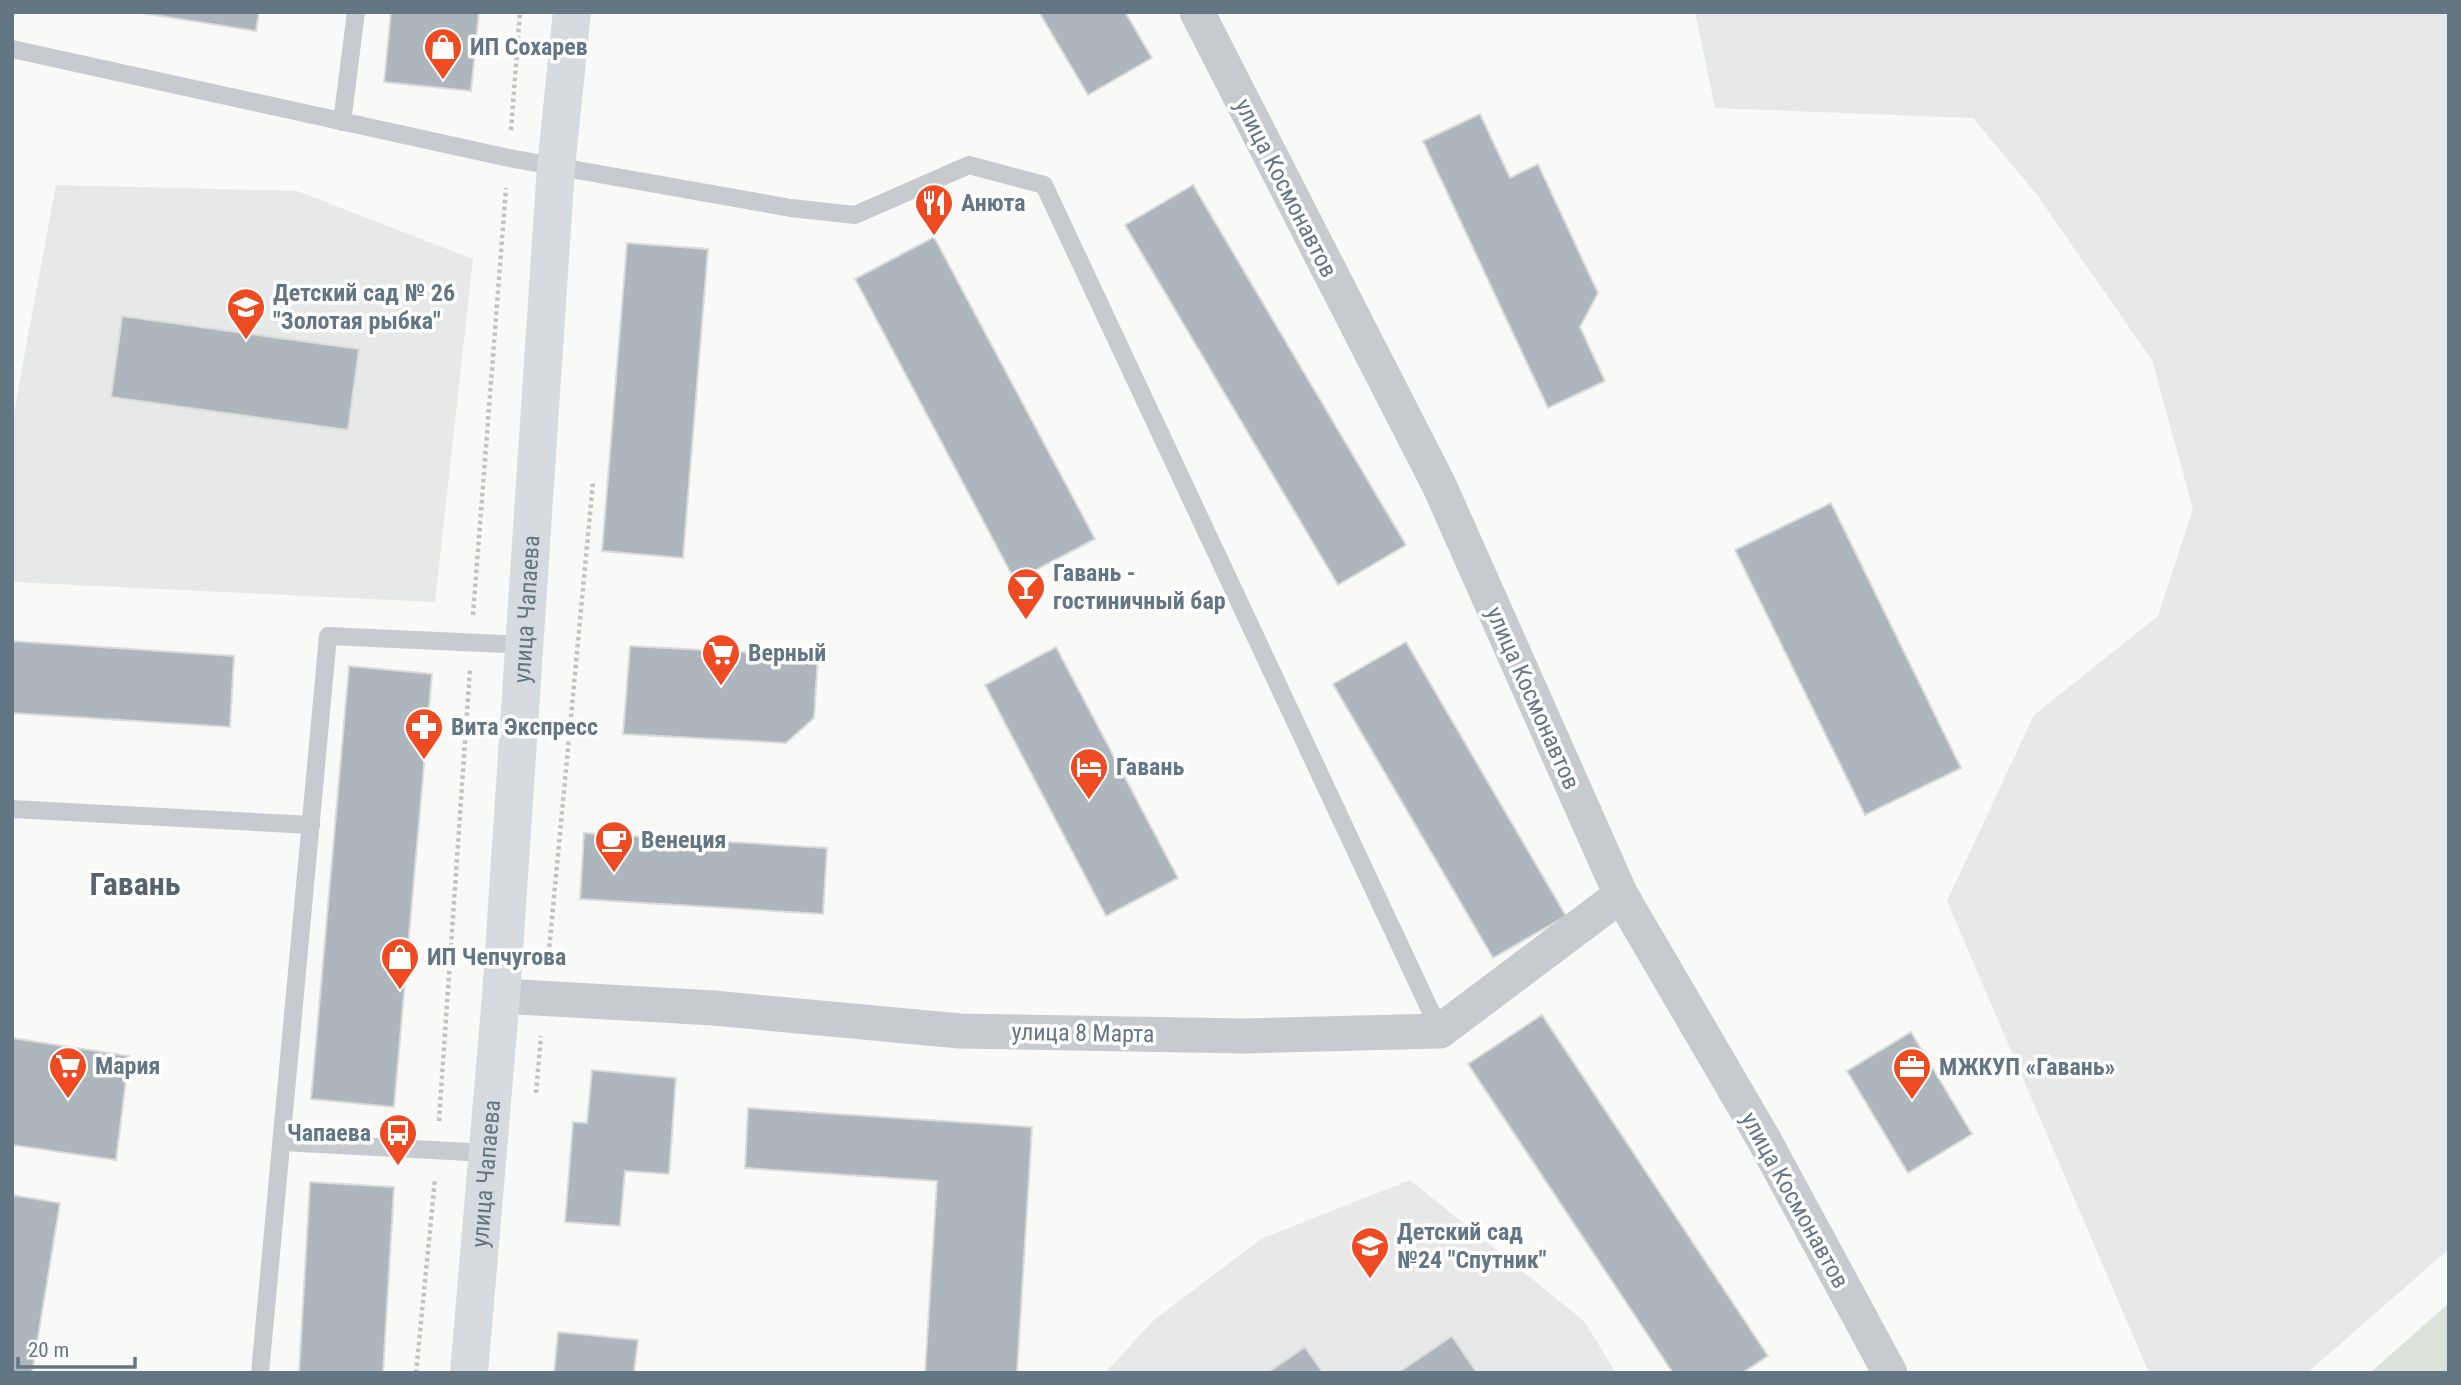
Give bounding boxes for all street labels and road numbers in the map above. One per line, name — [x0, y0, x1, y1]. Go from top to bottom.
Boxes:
street label: улица Космонавтов — [1229, 94, 1343, 282]
street label: улица Чапаева — [508, 534, 546, 684]
street label: улица Космонавтов — [1480, 602, 1586, 794]
street label: улица 8 Марта — [1011, 1018, 1155, 1048]
street label: улица Чапаева — [466, 1099, 506, 1249]
street label: улица Космонавтов — [1735, 1107, 1855, 1293]

